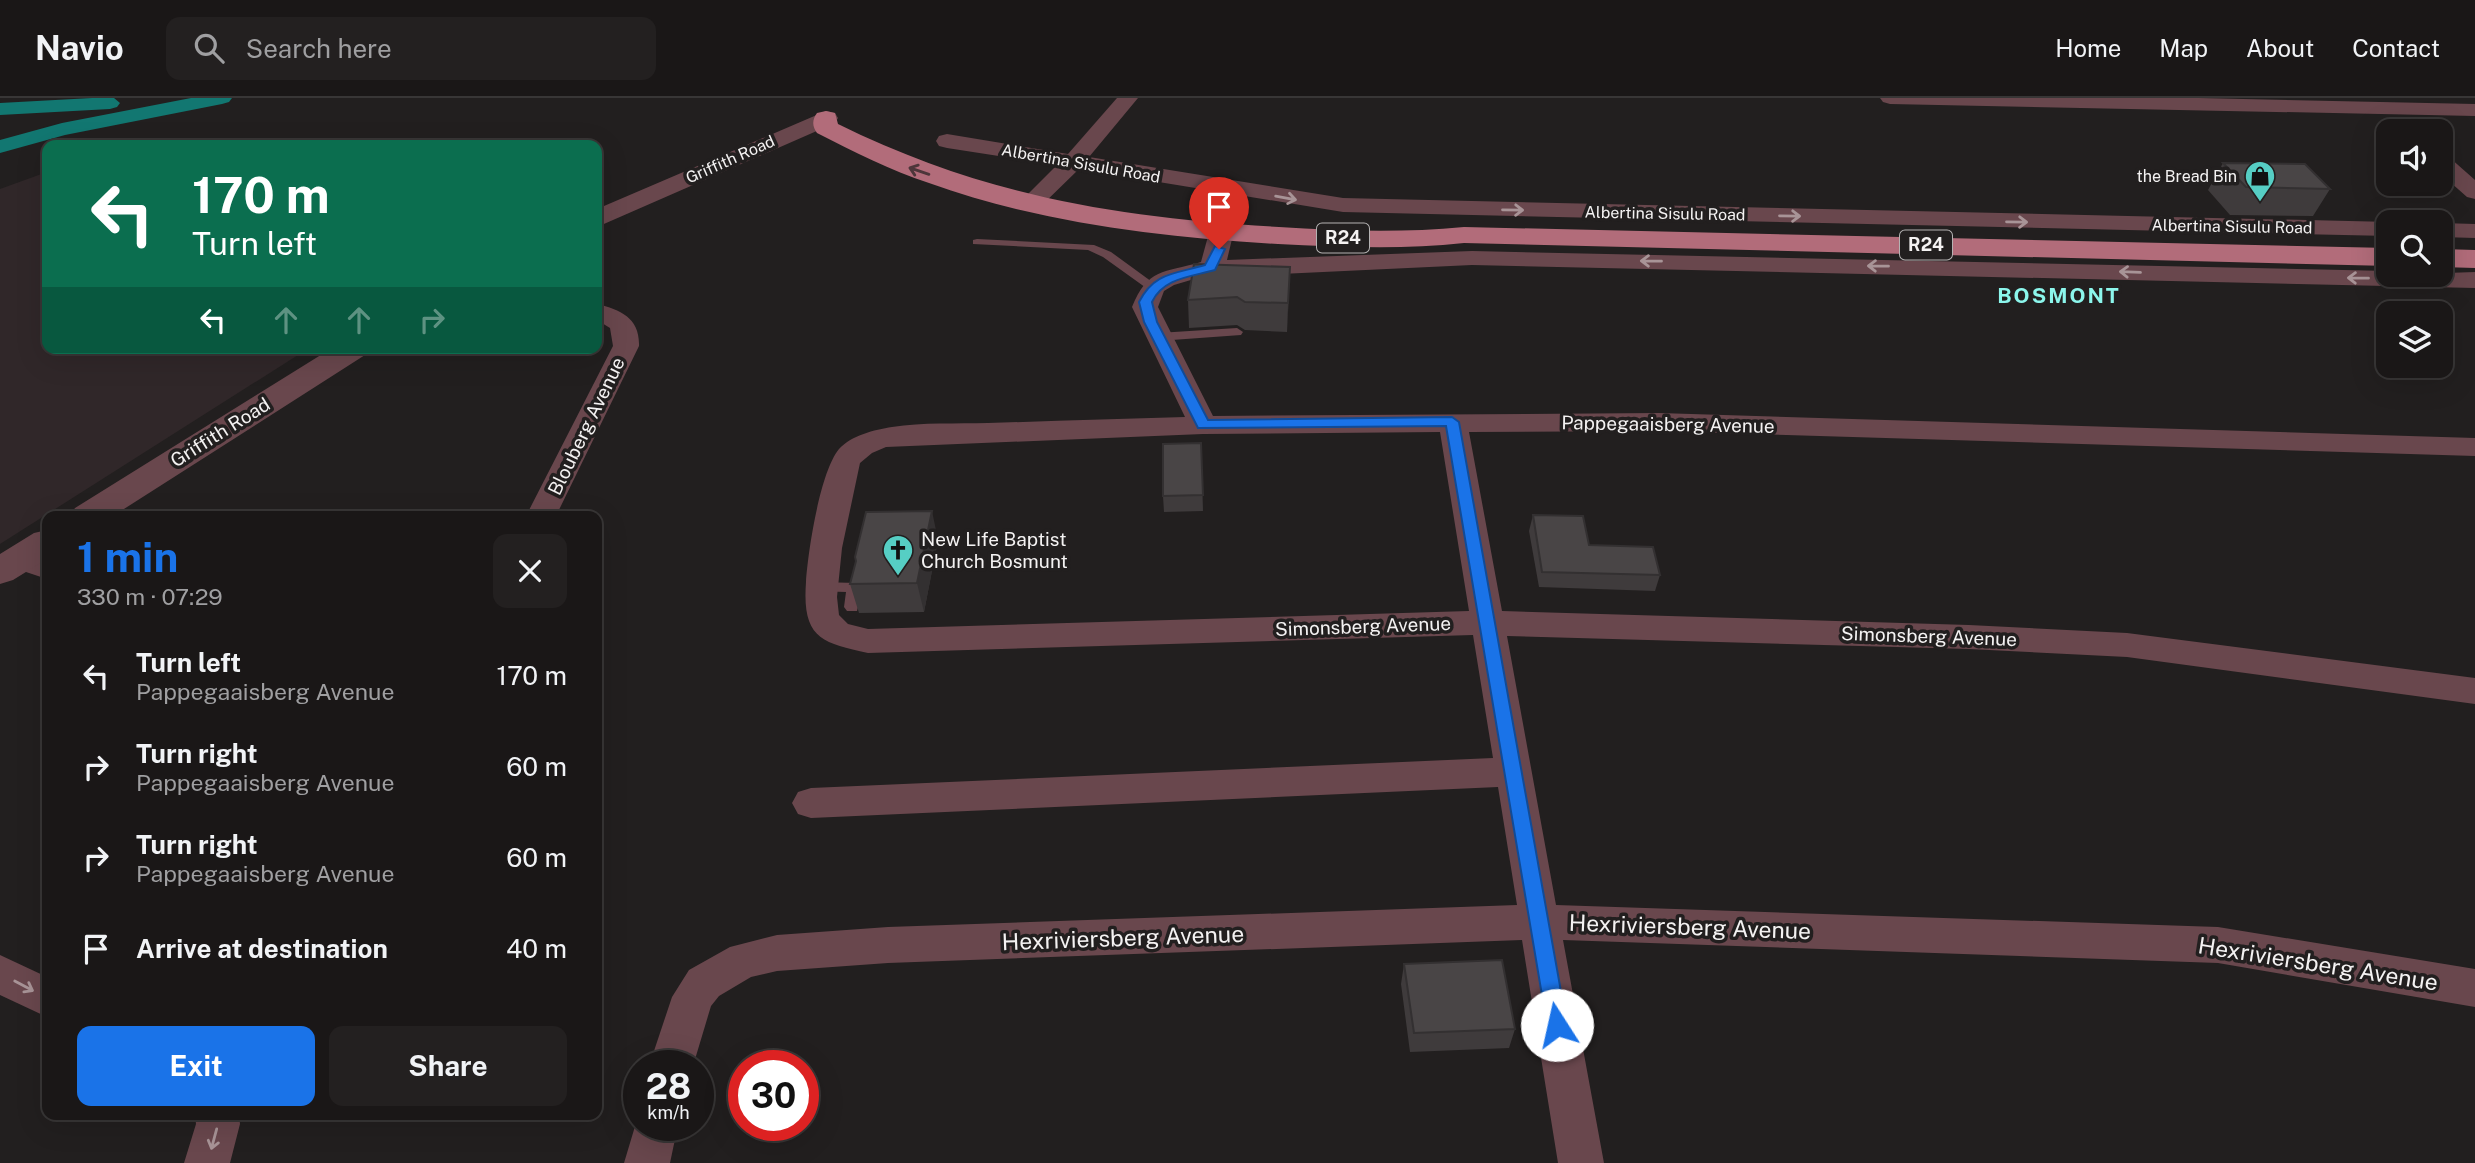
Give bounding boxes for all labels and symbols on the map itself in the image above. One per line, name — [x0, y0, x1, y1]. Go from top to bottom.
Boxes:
street label: Griffith Road — [683, 131, 778, 188]
street label: Albertina Sisulu Road — [1000, 140, 1162, 187]
shop icon: the Bread Bin — [2243, 159, 2277, 203]
one-way arrow — [908, 164, 930, 176]
place label: the Bread Bin — [2137, 167, 2237, 186]
pin — [1189, 177, 1249, 249]
one-way arrow — [1274, 192, 1297, 205]
one-way arrow — [1501, 203, 1524, 217]
street label: Albertina Sisulu Road — [1584, 203, 1746, 224]
one-way arrow — [1778, 210, 1801, 223]
one-way arrow — [2005, 215, 2028, 228]
street label: Albertina Sisulu Road — [2151, 216, 2313, 237]
road number: R24 — [1317, 223, 1369, 252]
road number: R24 — [1900, 230, 1952, 260]
one-way arrow — [1640, 254, 1663, 268]
one-way arrow — [1867, 259, 1890, 273]
one-way arrow — [2119, 266, 2142, 279]
one-way arrow — [2347, 271, 2370, 285]
district label: BOSMONT — [1997, 283, 2121, 308]
street label: Blouberg Avenue — [543, 353, 629, 499]
street label: Griffith Road — [166, 393, 274, 471]
street label: Pappegaaisberg Avenue — [1561, 411, 1775, 437]
place label: New Life Baptist Church Bosmunt — [921, 528, 1068, 572]
church icon: New Life Baptist Church Bosmunt — [881, 533, 915, 577]
street label: Simonsberg Avenue — [1275, 612, 1451, 640]
street label: Simonsberg Avenue — [1841, 622, 2017, 650]
street label: Hexriviersberg Avenue — [1568, 909, 1812, 944]
street label: Hexriviersberg Avenue — [1001, 920, 1245, 955]
street label: Hexriviersberg Avenue — [2196, 931, 2440, 996]
one-way arrow — [13, 979, 33, 993]
position arrow — [1520, 988, 1594, 1062]
speed limit sign: 30 — [728, 1050, 819, 1141]
one-way arrow — [207, 1127, 220, 1150]

